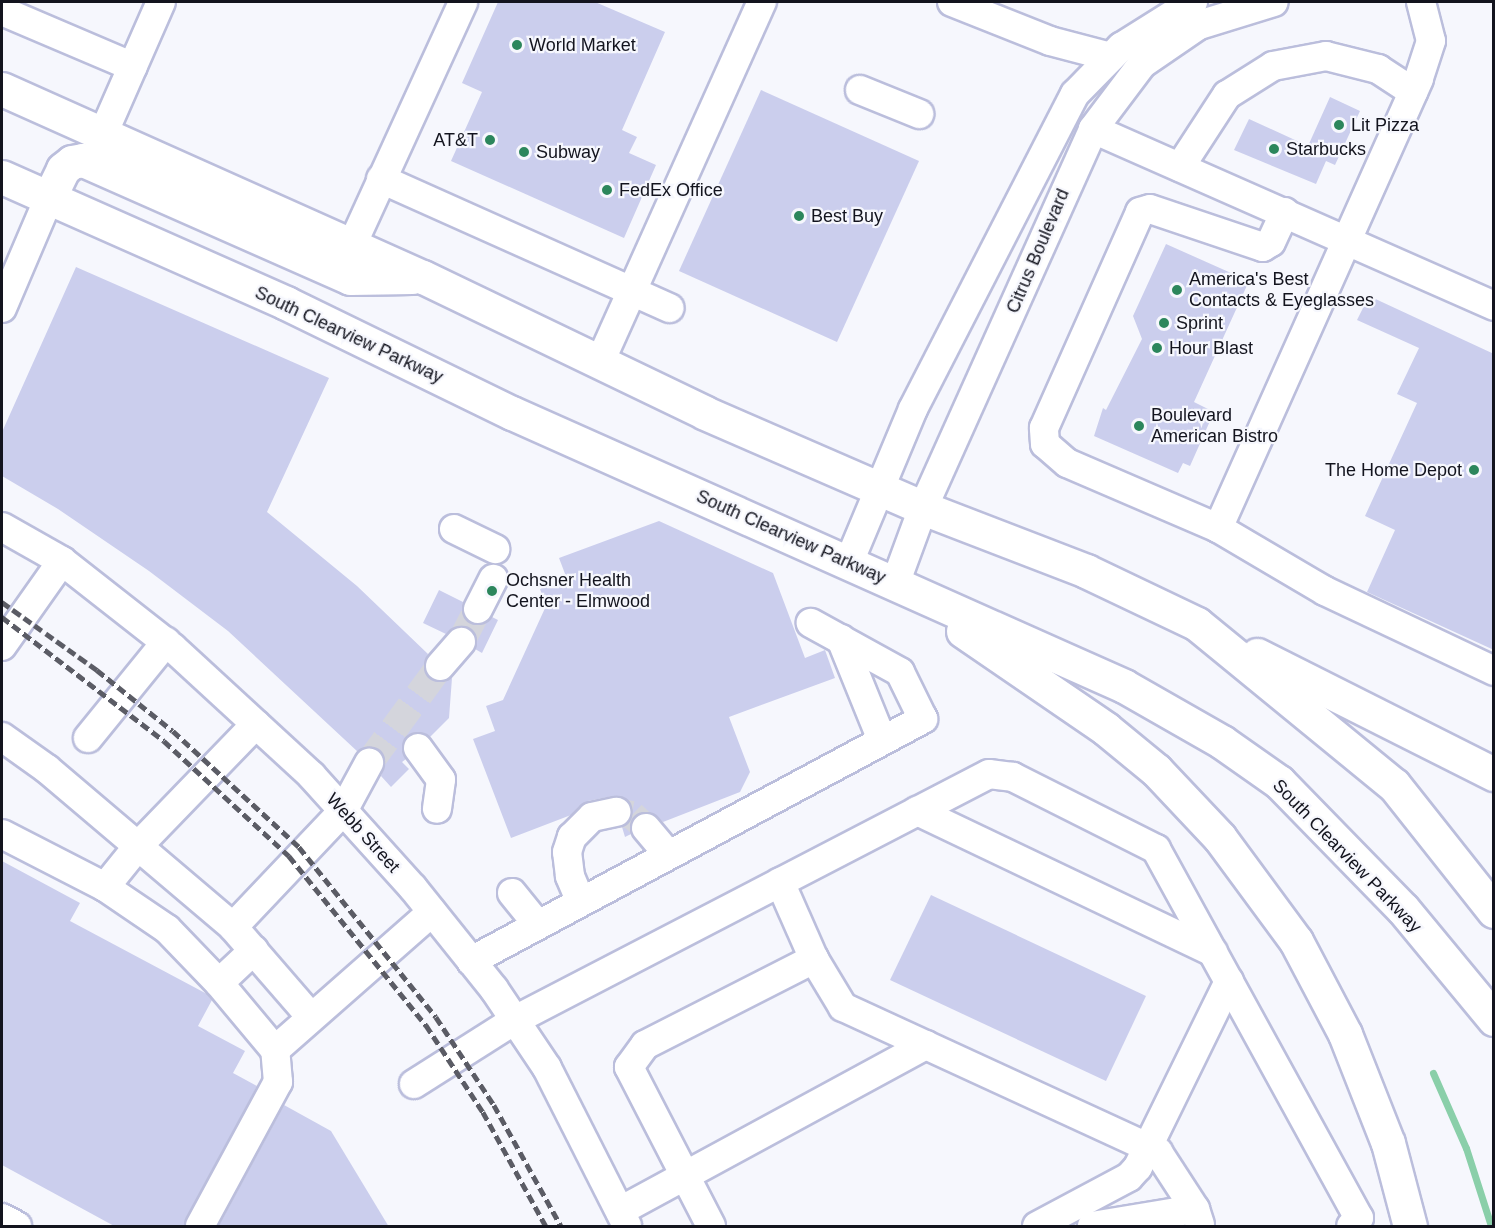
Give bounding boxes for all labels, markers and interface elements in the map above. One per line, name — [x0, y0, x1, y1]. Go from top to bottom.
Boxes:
place label: World Market — [529, 34, 636, 56]
marker: World Market — [510, 38, 524, 52]
place label: Lit Pizza — [1351, 114, 1419, 136]
marker: Lit Pizza — [1332, 118, 1346, 132]
place label: AT&T — [433, 129, 478, 151]
marker: AT&T — [483, 133, 497, 147]
place label: Starbucks — [1286, 138, 1366, 160]
place label: Subway — [536, 141, 600, 163]
marker: Starbucks — [1267, 142, 1281, 156]
marker: Subway — [517, 145, 531, 159]
place label: FedEx Office — [619, 179, 723, 201]
marker: FedEx Office — [600, 183, 614, 197]
street label: Citrus Boulevard — [1002, 186, 1074, 316]
place label: Best Buy — [811, 205, 883, 227]
marker: Best Buy — [792, 209, 806, 223]
place label: America's Best Contacts & Eyeglasses — [1189, 269, 1374, 312]
street label: South Clearview Parkway — [252, 282, 446, 388]
marker: America's Best Contacts & Eyeglasses — [1170, 283, 1184, 297]
place label: Sprint — [1176, 312, 1223, 334]
marker: Sprint — [1157, 316, 1171, 330]
place label: Hour Blast — [1169, 337, 1253, 359]
marker: Hour Blast — [1150, 341, 1164, 355]
place label: Boulevard American Bistro — [1151, 405, 1278, 448]
marker: Boulevard American Bistro — [1132, 419, 1146, 433]
place label: The Home Depot — [1325, 459, 1462, 481]
marker: The Home Depot — [1467, 463, 1481, 477]
street label: South Clearview Parkway — [693, 485, 889, 589]
place label: Ochsner Health Center - Elmwood — [506, 570, 650, 612]
marker: Ochsner Health Center - Elmwood — [483, 582, 501, 600]
street label: South Clearview Parkway — [1268, 775, 1426, 937]
street label: Webb Street — [322, 789, 404, 877]

